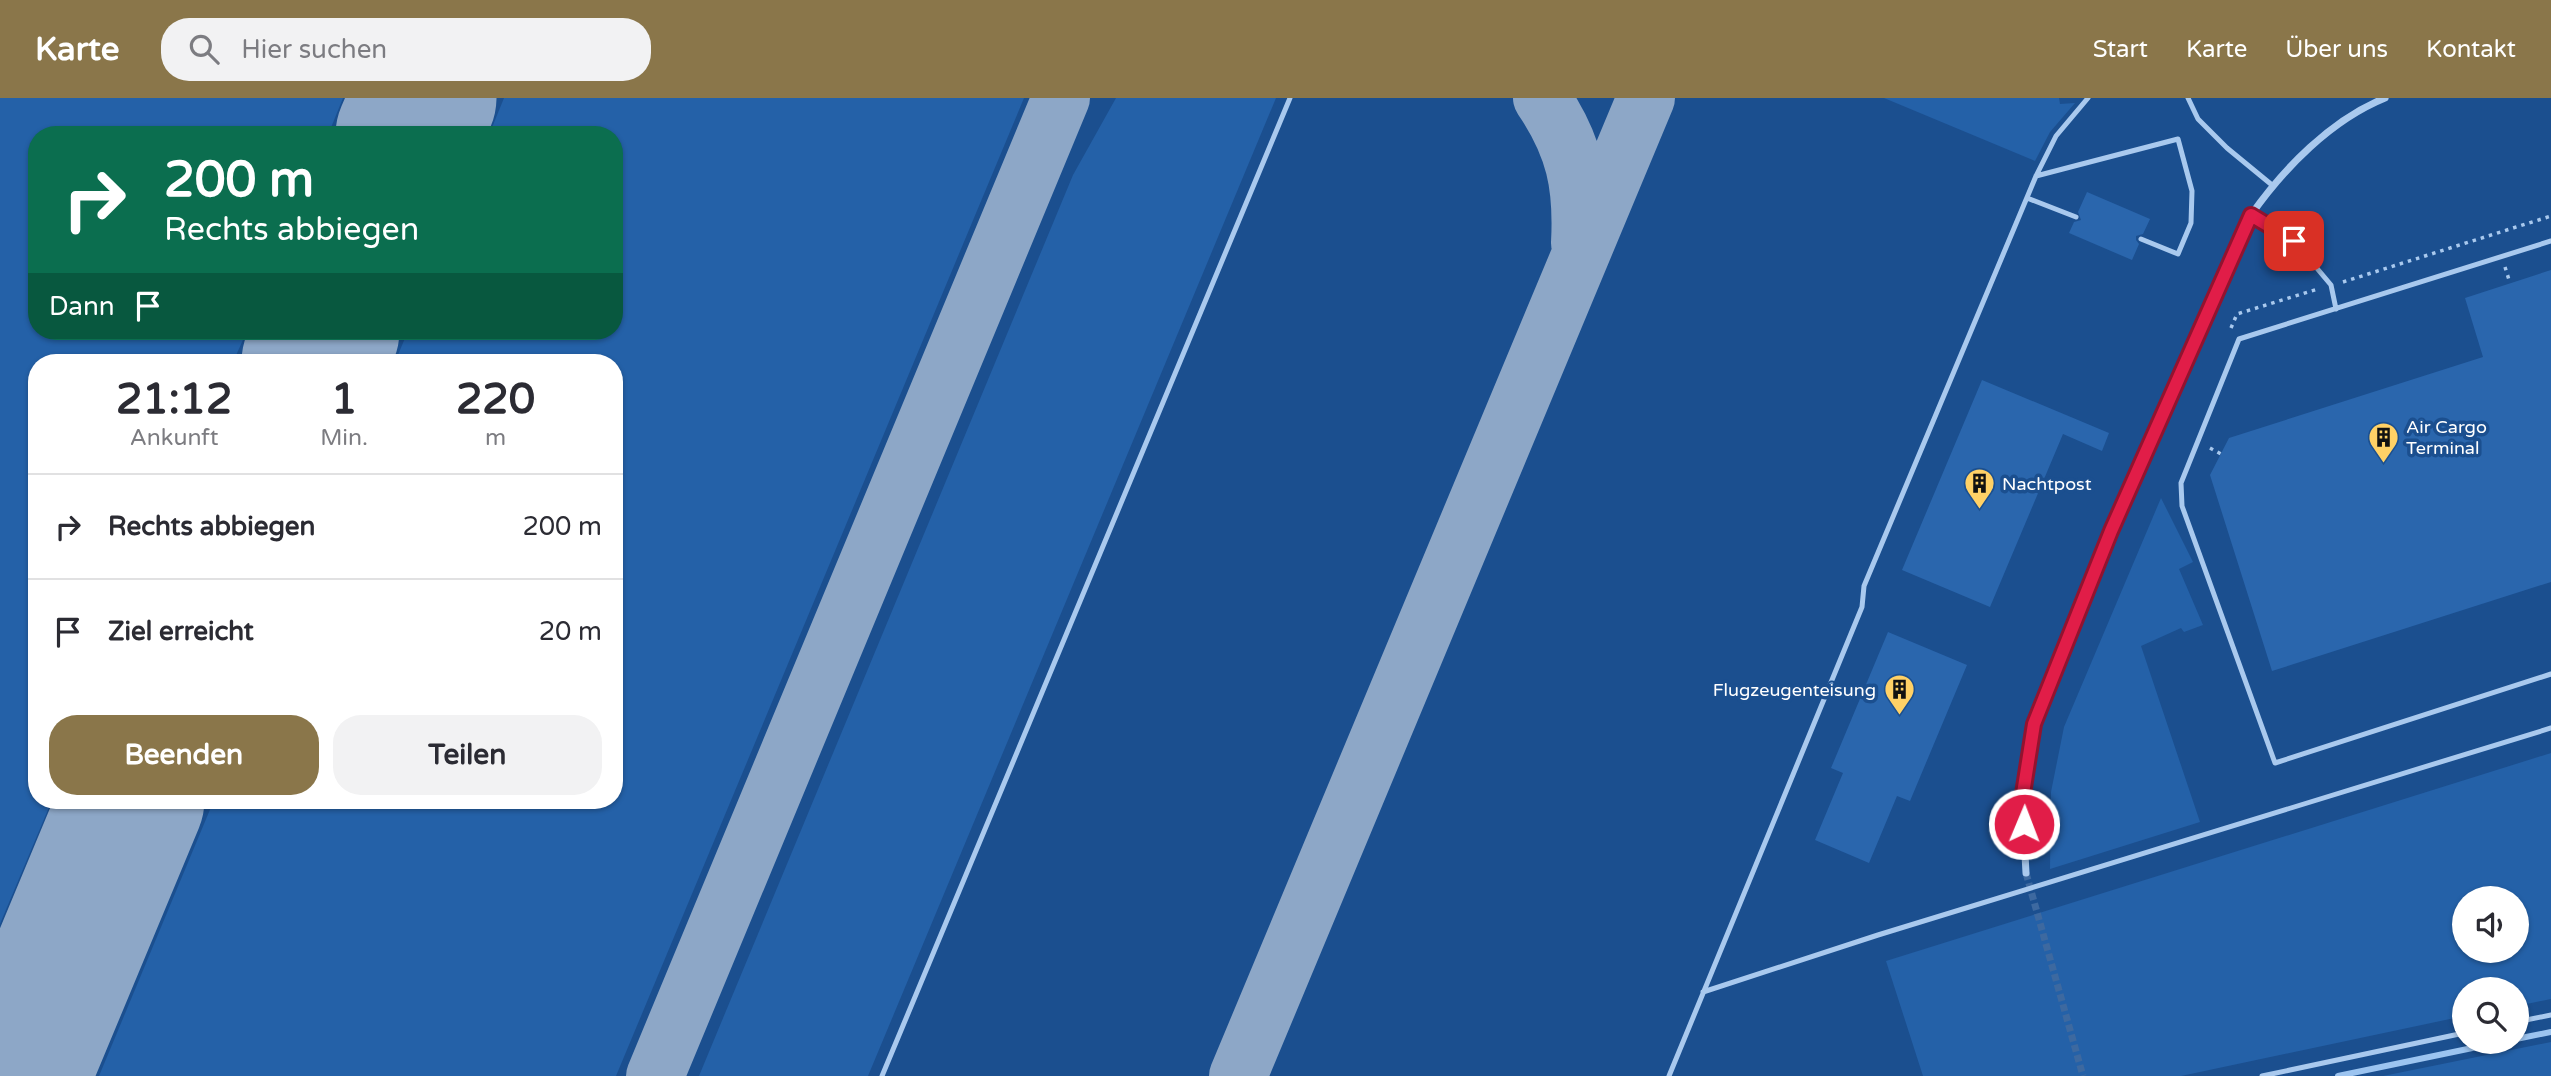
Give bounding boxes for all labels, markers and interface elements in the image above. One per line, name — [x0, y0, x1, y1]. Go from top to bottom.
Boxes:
search box — [161, 18, 651, 81]
text: Karte — [35, 30, 119, 69]
icon: search — [185, 30, 223, 68]
text: Hier suchen — [241, 34, 387, 65]
text: Start — [2093, 35, 2148, 64]
text: Karte — [2186, 35, 2247, 64]
text: Über uns — [2285, 35, 2388, 64]
text: Kontakt — [2426, 35, 2516, 64]
text: 200 m — [164, 151, 314, 210]
icon: right — [49, 154, 140, 245]
text: Rechts abbiegen — [164, 211, 419, 249]
pin — [2264, 211, 2324, 271]
icon: arrive — [2275, 222, 2313, 260]
icon: arrive — [129, 287, 167, 325]
text: Dann — [49, 291, 115, 322]
text: 21:12 — [116, 374, 232, 425]
text: 1 — [331, 374, 357, 425]
text: 220 — [456, 374, 535, 425]
place label: Air Cargo Terminal — [2406, 416, 2487, 459]
building icon: Air Cargo Terminal — [2366, 420, 2400, 464]
text: Ankunft — [130, 424, 218, 452]
text: Min. — [320, 424, 368, 452]
text: m — [485, 424, 506, 452]
building icon: Nachtpost — [1962, 467, 1996, 511]
place label: Nachtpost — [2002, 473, 2092, 495]
icon: right — [49, 508, 87, 546]
text: Rechts abbiegen — [108, 511, 315, 542]
text: 200 m — [522, 511, 602, 542]
icon: arrive — [49, 613, 87, 651]
text: Ziel erreicht — [108, 616, 254, 647]
text: 20 m — [539, 616, 602, 647]
building icon: Flugzeugenteisung — [1882, 673, 1916, 717]
place label: Flugzeugenteisung — [1713, 679, 1876, 701]
button: Beenden — [49, 715, 319, 795]
button: Teilen — [333, 715, 602, 795]
position arrow — [1987, 787, 2061, 861]
map controls — [2452, 886, 2529, 1054]
button: sound — [2452, 886, 2529, 963]
button: search — [2452, 977, 2529, 1054]

